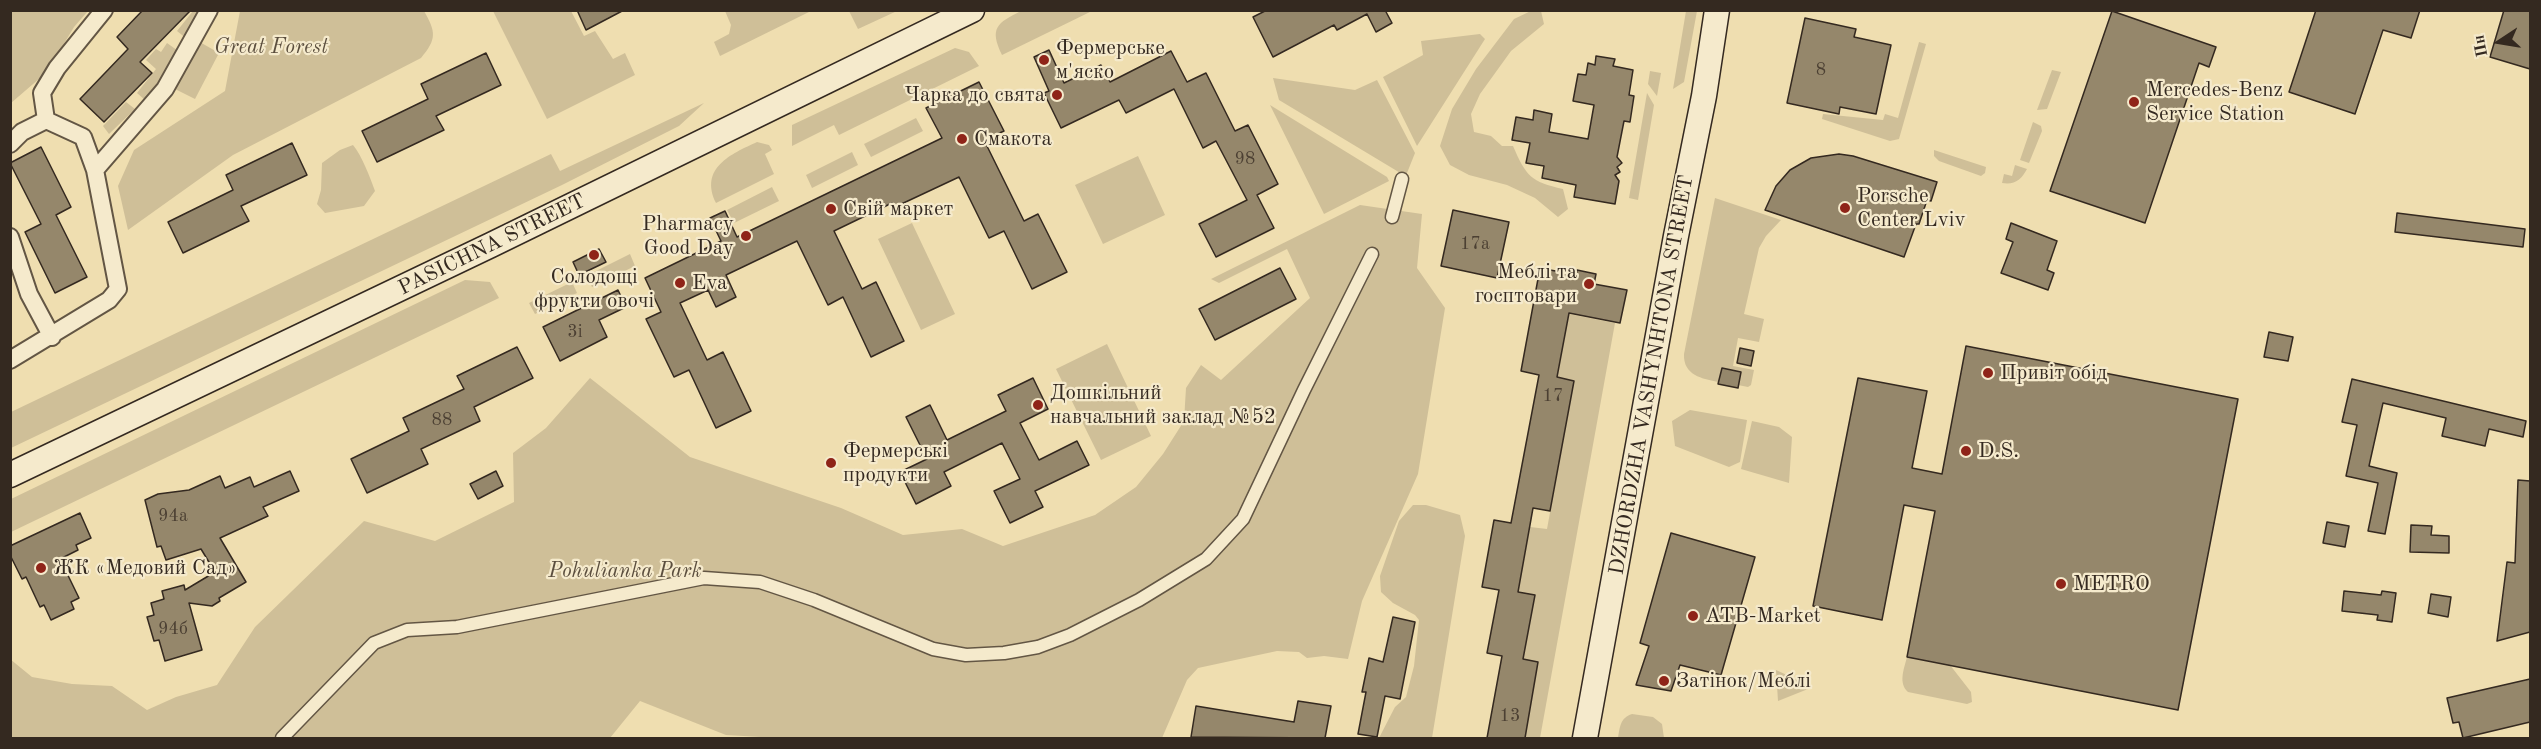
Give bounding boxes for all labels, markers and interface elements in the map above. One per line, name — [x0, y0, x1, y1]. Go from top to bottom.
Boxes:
north arrow — [2469, 12, 2529, 72]
text: Пн — [2471, 33, 2492, 58]
park label: Great Forest — [214, 34, 328, 60]
place label: Фермерське м'яско — [1056, 35, 1165, 85]
marker: Фермерське м'яско — [1037, 53, 1051, 67]
house number: 8 — [1816, 59, 1826, 81]
place label: Mercedes-Benz Service Station — [2146, 77, 2284, 127]
place label: Чарка до свята — [905, 82, 1045, 108]
marker: Чарка до свята — [1050, 88, 1064, 102]
marker: Mercedes-Benz Service Station — [2127, 95, 2141, 109]
place label: Смакота — [974, 126, 1052, 152]
marker: Смакота — [955, 132, 969, 146]
house number: 98 — [1235, 148, 1255, 170]
street label: DZHORDZHA VASHYNHTONA STREET — [1604, 173, 1700, 577]
place label: Porsche Center Lviv — [1857, 183, 1966, 233]
street label: PASICHNA STREET — [394, 189, 590, 301]
place label: Свій маркет — [843, 196, 953, 222]
marker: Porsche Center Lviv — [1838, 201, 1852, 215]
marker: Свій маркет — [824, 202, 838, 216]
place label: Pharmacy Good Day — [642, 211, 734, 261]
marker: Pharmacy Good Day — [739, 229, 753, 243]
house number: 17а — [1460, 233, 1490, 255]
marker: Солодощі фрукти овочі — [587, 248, 601, 262]
place label: Меблі та госптовари — [1475, 259, 1577, 309]
place label: Солодощі фрукти овочі — [534, 264, 654, 314]
place label: Eva — [692, 270, 727, 296]
marker: Eva — [673, 276, 687, 290]
marker: Меблі та госптовари — [1582, 277, 1596, 291]
house number: 3і — [567, 321, 583, 343]
place label: Привіт обід — [2000, 360, 2107, 386]
marker: Привіт обід — [1981, 366, 1995, 380]
place label: Дошкільний навчальний заклад №52 — [1050, 380, 1276, 430]
house number: 17 — [1543, 385, 1563, 407]
marker: Дошкільний навчальний заклад №52 — [1031, 398, 1045, 412]
house number: 88 — [432, 409, 452, 431]
place label: Фермерські продукти — [843, 438, 948, 488]
place label: D.S. — [1978, 438, 2019, 464]
marker: D.S. — [1959, 444, 1973, 458]
marker: Фермерські продукти — [824, 456, 838, 470]
house number: 94а — [158, 505, 188, 527]
place label: ЖК «Медовий Сад» — [53, 555, 237, 581]
park label: Pohulianka Park — [548, 558, 702, 584]
marker: ЖК «Медовий Сад» — [34, 561, 48, 575]
place label: METRO — [2073, 571, 2150, 597]
marker: METRO — [2054, 577, 2068, 591]
place label: ATB-Market — [1705, 603, 1821, 629]
marker: ATB-Market — [1686, 609, 1700, 623]
house number: 94б — [158, 618, 188, 640]
place label: Затінок/Меблі — [1676, 668, 1811, 694]
marker: Затінок/Меблі — [1657, 674, 1671, 688]
house number: 13 — [1500, 705, 1520, 727]

